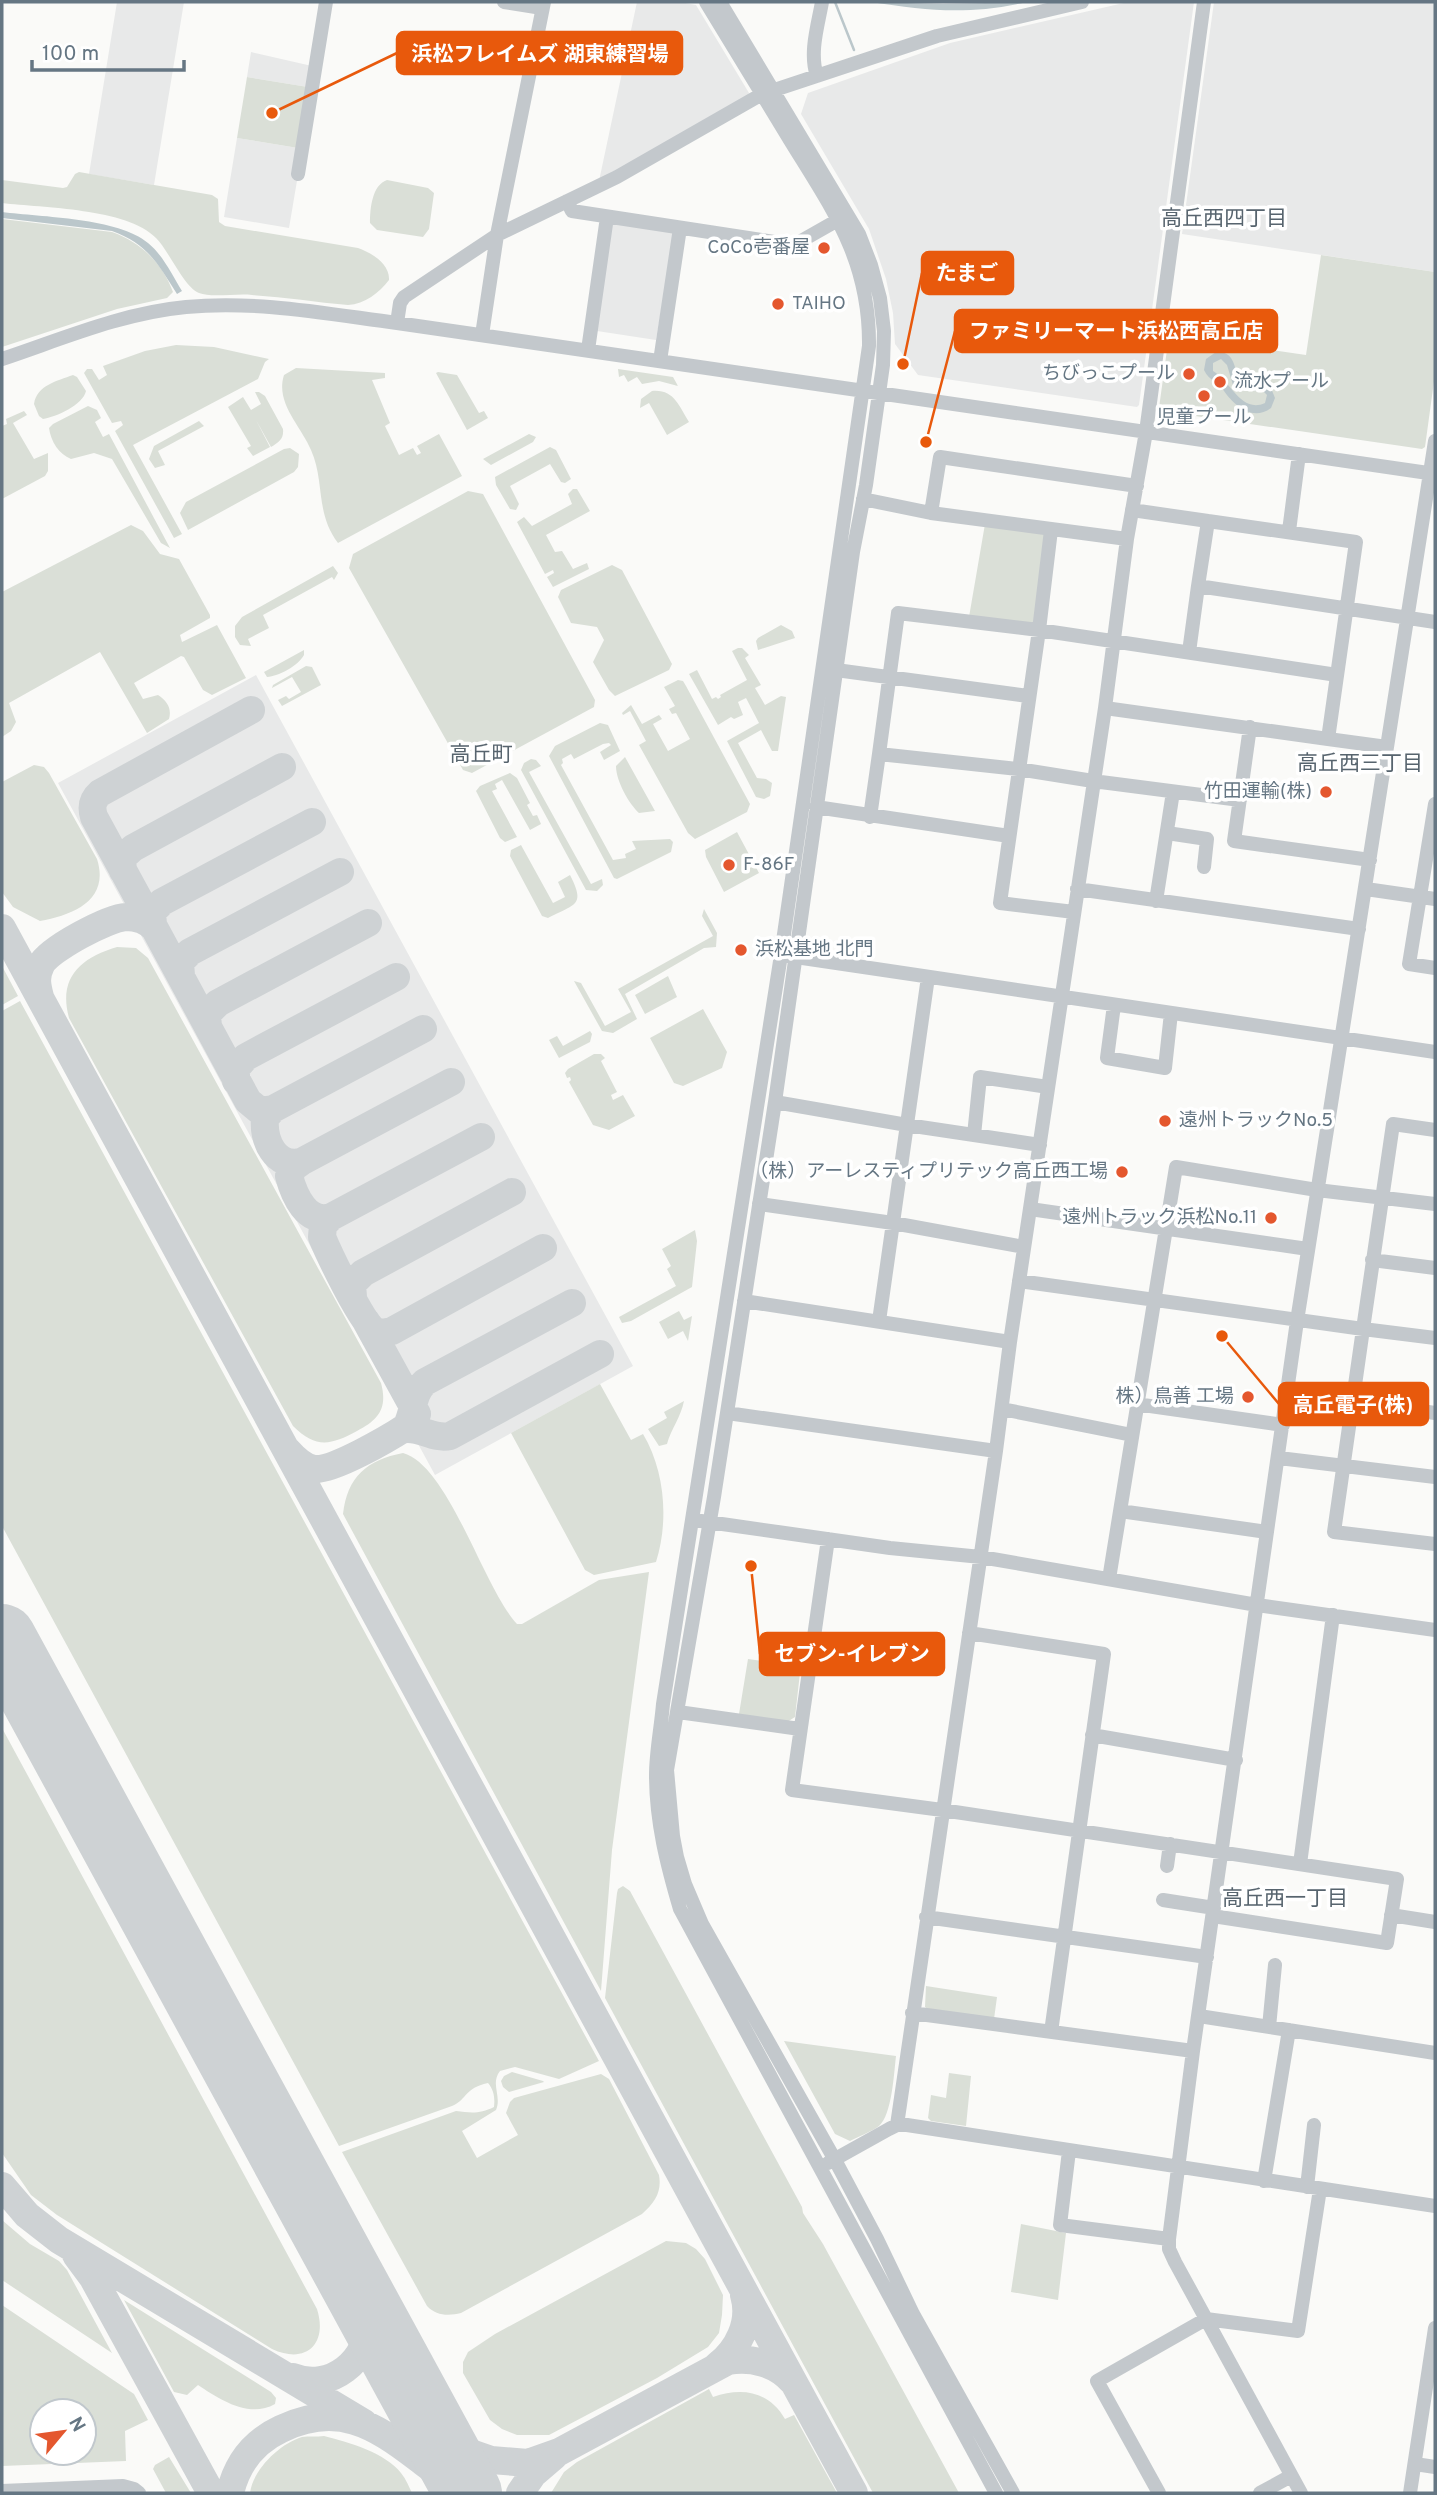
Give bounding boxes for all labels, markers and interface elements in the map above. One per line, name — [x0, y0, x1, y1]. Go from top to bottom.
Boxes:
scale bar — [32, 28, 184, 72]
callout: 浜松フレイムズ 湖東練習場 — [397, 32, 682, 74]
text: 100 m — [42, 41, 99, 68]
text: 浜松フレイムズ 湖東練習場 — [412, 42, 668, 69]
district label: 高丘西四丁目 — [1161, 206, 1287, 233]
place label: CoCo壱番屋 — [707, 236, 810, 260]
marker: CoCo壱番屋 — [816, 240, 832, 256]
callout: たまご — [922, 252, 1013, 294]
text: たまご — [936, 261, 998, 288]
place label: TAIHO — [792, 292, 846, 316]
marker: TAIHO — [770, 296, 786, 312]
callout: ファミリーマート浜松西高丘店 — [955, 310, 1277, 352]
text: ファミリーマート浜松西高丘店 — [969, 319, 1263, 346]
place label: ちびっこプール — [1042, 362, 1175, 386]
marker: ちびっこプール — [1181, 366, 1197, 382]
place label: 流水プール — [1234, 370, 1329, 394]
marker: 流水プール — [1212, 374, 1228, 390]
marker: 児童プール — [1196, 388, 1212, 404]
place label: 児童プール — [1156, 406, 1252, 430]
district label: 高丘町 — [450, 742, 513, 769]
district label: 高丘西三丁目 — [1297, 751, 1423, 778]
place label: 竹田運輸(株) — [1204, 780, 1312, 804]
marker: 竹田運輸(株) — [1318, 784, 1334, 800]
place label: F-86F — [743, 853, 795, 877]
marker: F-86F — [721, 857, 737, 873]
place label: 浜松基地 北門 — [755, 938, 873, 962]
marker: 浜松基地 北門 — [733, 942, 749, 958]
place label: 遠州トラックNo.5 — [1179, 1109, 1333, 1133]
marker: 遠州トラックNo.5 — [1157, 1113, 1173, 1129]
place label: （株）アーレスティプリテック高丘西工場 — [749, 1160, 1108, 1184]
marker: （株）アーレスティプリテック高丘西工場 — [1114, 1164, 1130, 1180]
place label: 遠州トラック浜松No.11 — [1063, 1206, 1257, 1230]
marker: 遠州トラック浜松No.11 — [1263, 1210, 1279, 1226]
callout: 高丘電子(株) — [1279, 1383, 1428, 1425]
place label: 株）鳥善 工場 — [1116, 1385, 1234, 1409]
marker: 株）鳥善 工場 — [1240, 1389, 1256, 1405]
text: 高丘電子(株) — [1293, 1393, 1413, 1420]
callout: セブン-イレブン — [760, 1633, 944, 1675]
text: セブン-イレブン — [774, 1642, 930, 1669]
district label: 高丘西一丁目 — [1222, 1886, 1348, 1913]
north arrow — [28, 2397, 98, 2467]
text: N — [62, 2413, 90, 2437]

